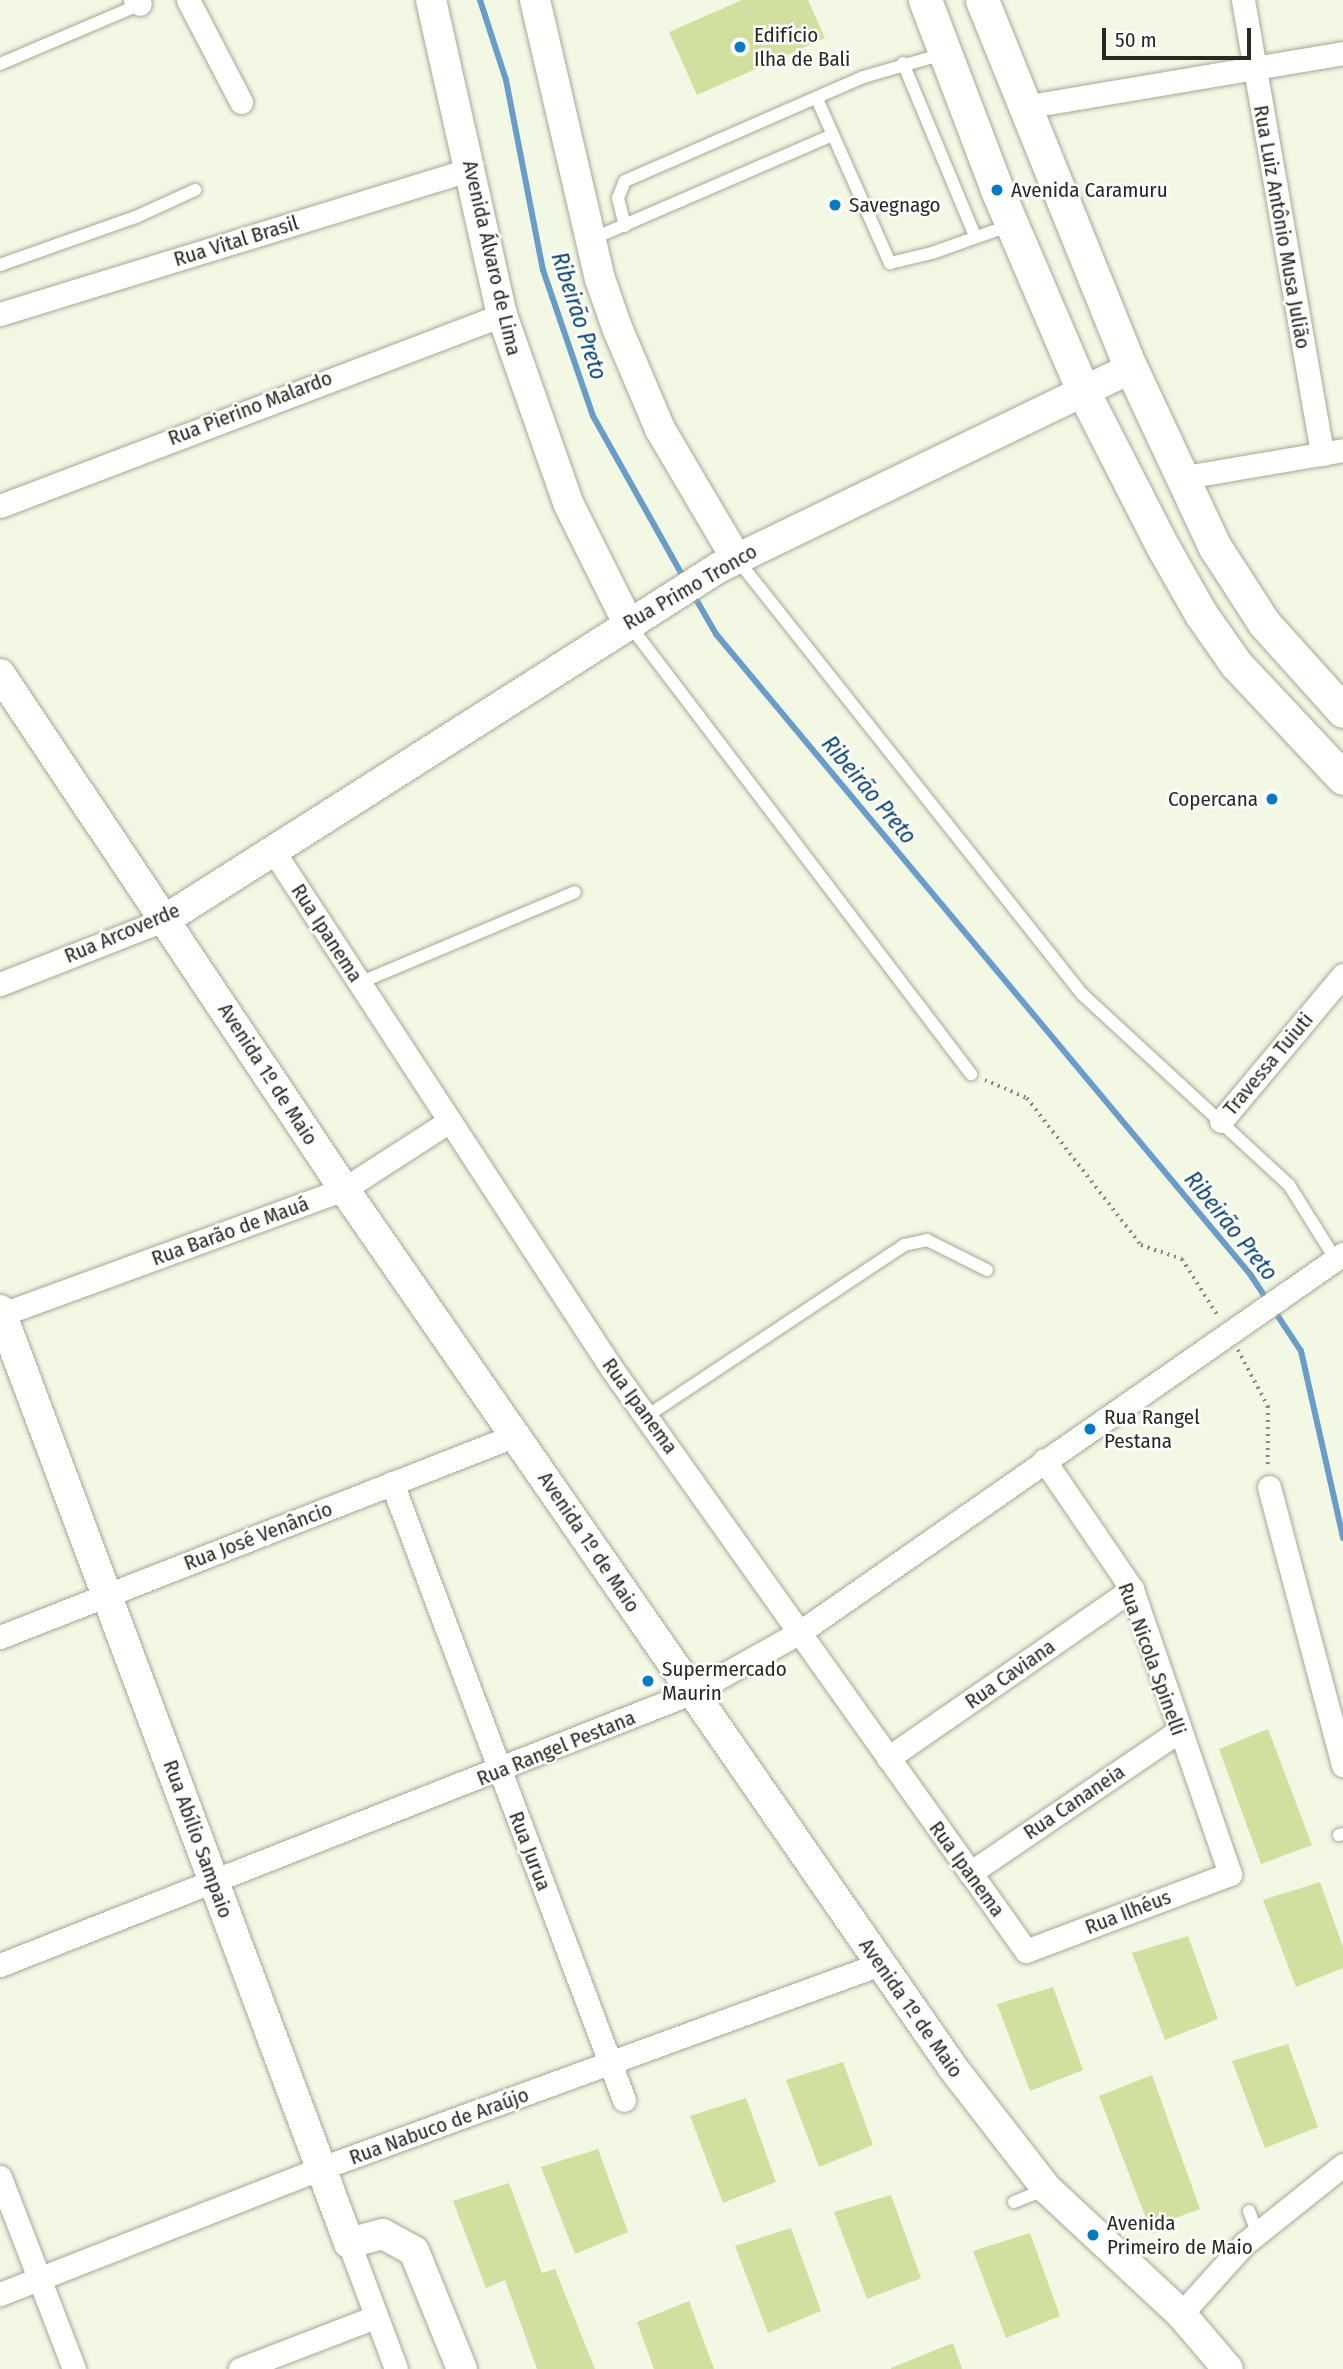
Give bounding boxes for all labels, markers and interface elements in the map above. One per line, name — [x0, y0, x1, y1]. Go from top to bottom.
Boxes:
scale bar — [1105, 14, 1254, 58]
place label: Edifício Ilha de Bali — [754, 22, 850, 72]
text: 50 m — [1115, 27, 1157, 53]
marker: Edifício Ilha de Bali — [732, 39, 748, 55]
street label: Rua Luiz Antônio Musa Julião — [1248, 103, 1316, 351]
street label: Avenida Álvaro de Lima — [457, 158, 527, 358]
place label: Avenida Caramuru — [1011, 177, 1168, 203]
marker: Avenida Caramuru — [989, 182, 1005, 198]
place label: Savegnago — [849, 192, 941, 218]
marker: Savegnago — [827, 197, 843, 213]
street label: Rua Vital Brasil — [171, 210, 301, 272]
water label: Ribeirão Preto — [545, 249, 613, 383]
street label: Rua Pierino Malardo — [164, 365, 336, 451]
street label: Rua Primo Tronco — [619, 538, 761, 636]
water label: Ribeirão Preto — [816, 730, 922, 850]
place label: Copercana — [1168, 786, 1258, 812]
marker: Copercana — [1264, 791, 1280, 807]
street label: Rua Ipanema — [286, 879, 368, 987]
street label: Rua Arcoverde — [60, 897, 184, 969]
street label: Avenida 1º de Maio — [213, 998, 323, 1150]
street label: Travessa Tuiuti — [1218, 1007, 1318, 1121]
water label: Ribeirão Preto — [1179, 1166, 1283, 1286]
street label: Rua Barão de Mauá — [148, 1191, 312, 1271]
street label: Rua Ipanema — [597, 1353, 683, 1459]
place label: Rua Rangel Pestana — [1104, 1404, 1200, 1454]
marker: Rua Rangel Pestana — [1082, 1421, 1098, 1437]
street label: Avenida 1º de Maio — [533, 1467, 645, 1617]
street label: Rua José Venâncio — [180, 1496, 336, 1576]
street label: Rua Nicola Spinelli — [1113, 1579, 1191, 1739]
street label: Rua Caviana — [960, 1634, 1060, 1714]
place label: Supermercado Maurin — [662, 1656, 787, 1706]
marker: Supermercado Maurin — [640, 1673, 656, 1689]
street label: Rua Rangel Pestana — [473, 1705, 639, 1791]
street label: Rua Abílio Sampaio — [158, 1756, 238, 1922]
street label: Rua Cananeia — [1019, 1759, 1129, 1845]
street label: Rua Jurua — [503, 1808, 557, 1894]
street label: Rua Ipanema — [924, 1816, 1010, 1922]
street label: Rua Ilhéus — [1081, 1884, 1175, 1940]
street label: Avenida 1º de Maio — [854, 1933, 968, 2083]
street label: Rua Nabuco de Araújo — [346, 2082, 532, 2170]
place label: Avenida Primeiro de Maio — [1107, 2210, 1253, 2260]
marker: Avenida Primeiro de Maio — [1085, 2227, 1101, 2243]

